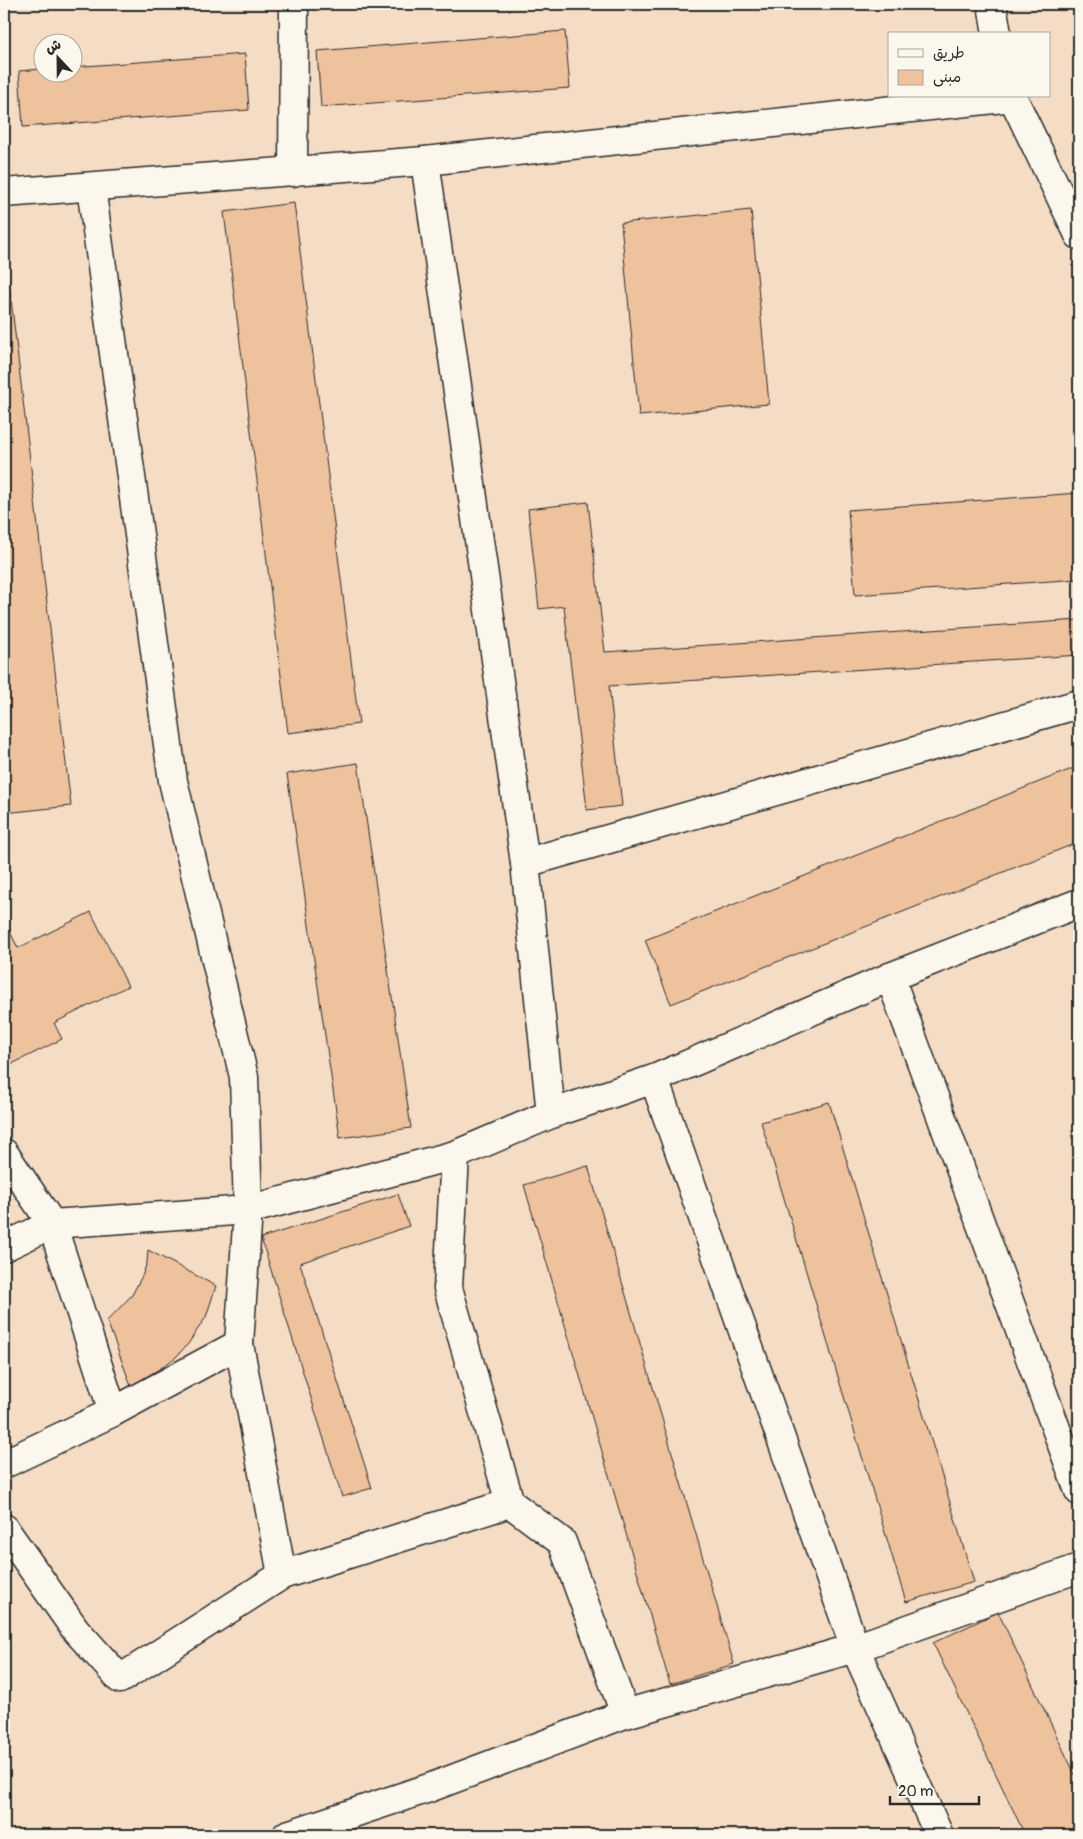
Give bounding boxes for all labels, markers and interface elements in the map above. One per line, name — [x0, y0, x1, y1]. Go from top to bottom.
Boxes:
north arrow — [32, 32, 82, 82]
legend — [888, 32, 1050, 98]
text: ش — [43, 36, 64, 57]
text: طريق — [933, 44, 965, 63]
text: مبنى — [933, 68, 961, 87]
scale bar — [890, 1774, 979, 1806]
text: 20 m — [898, 1782, 933, 1801]

